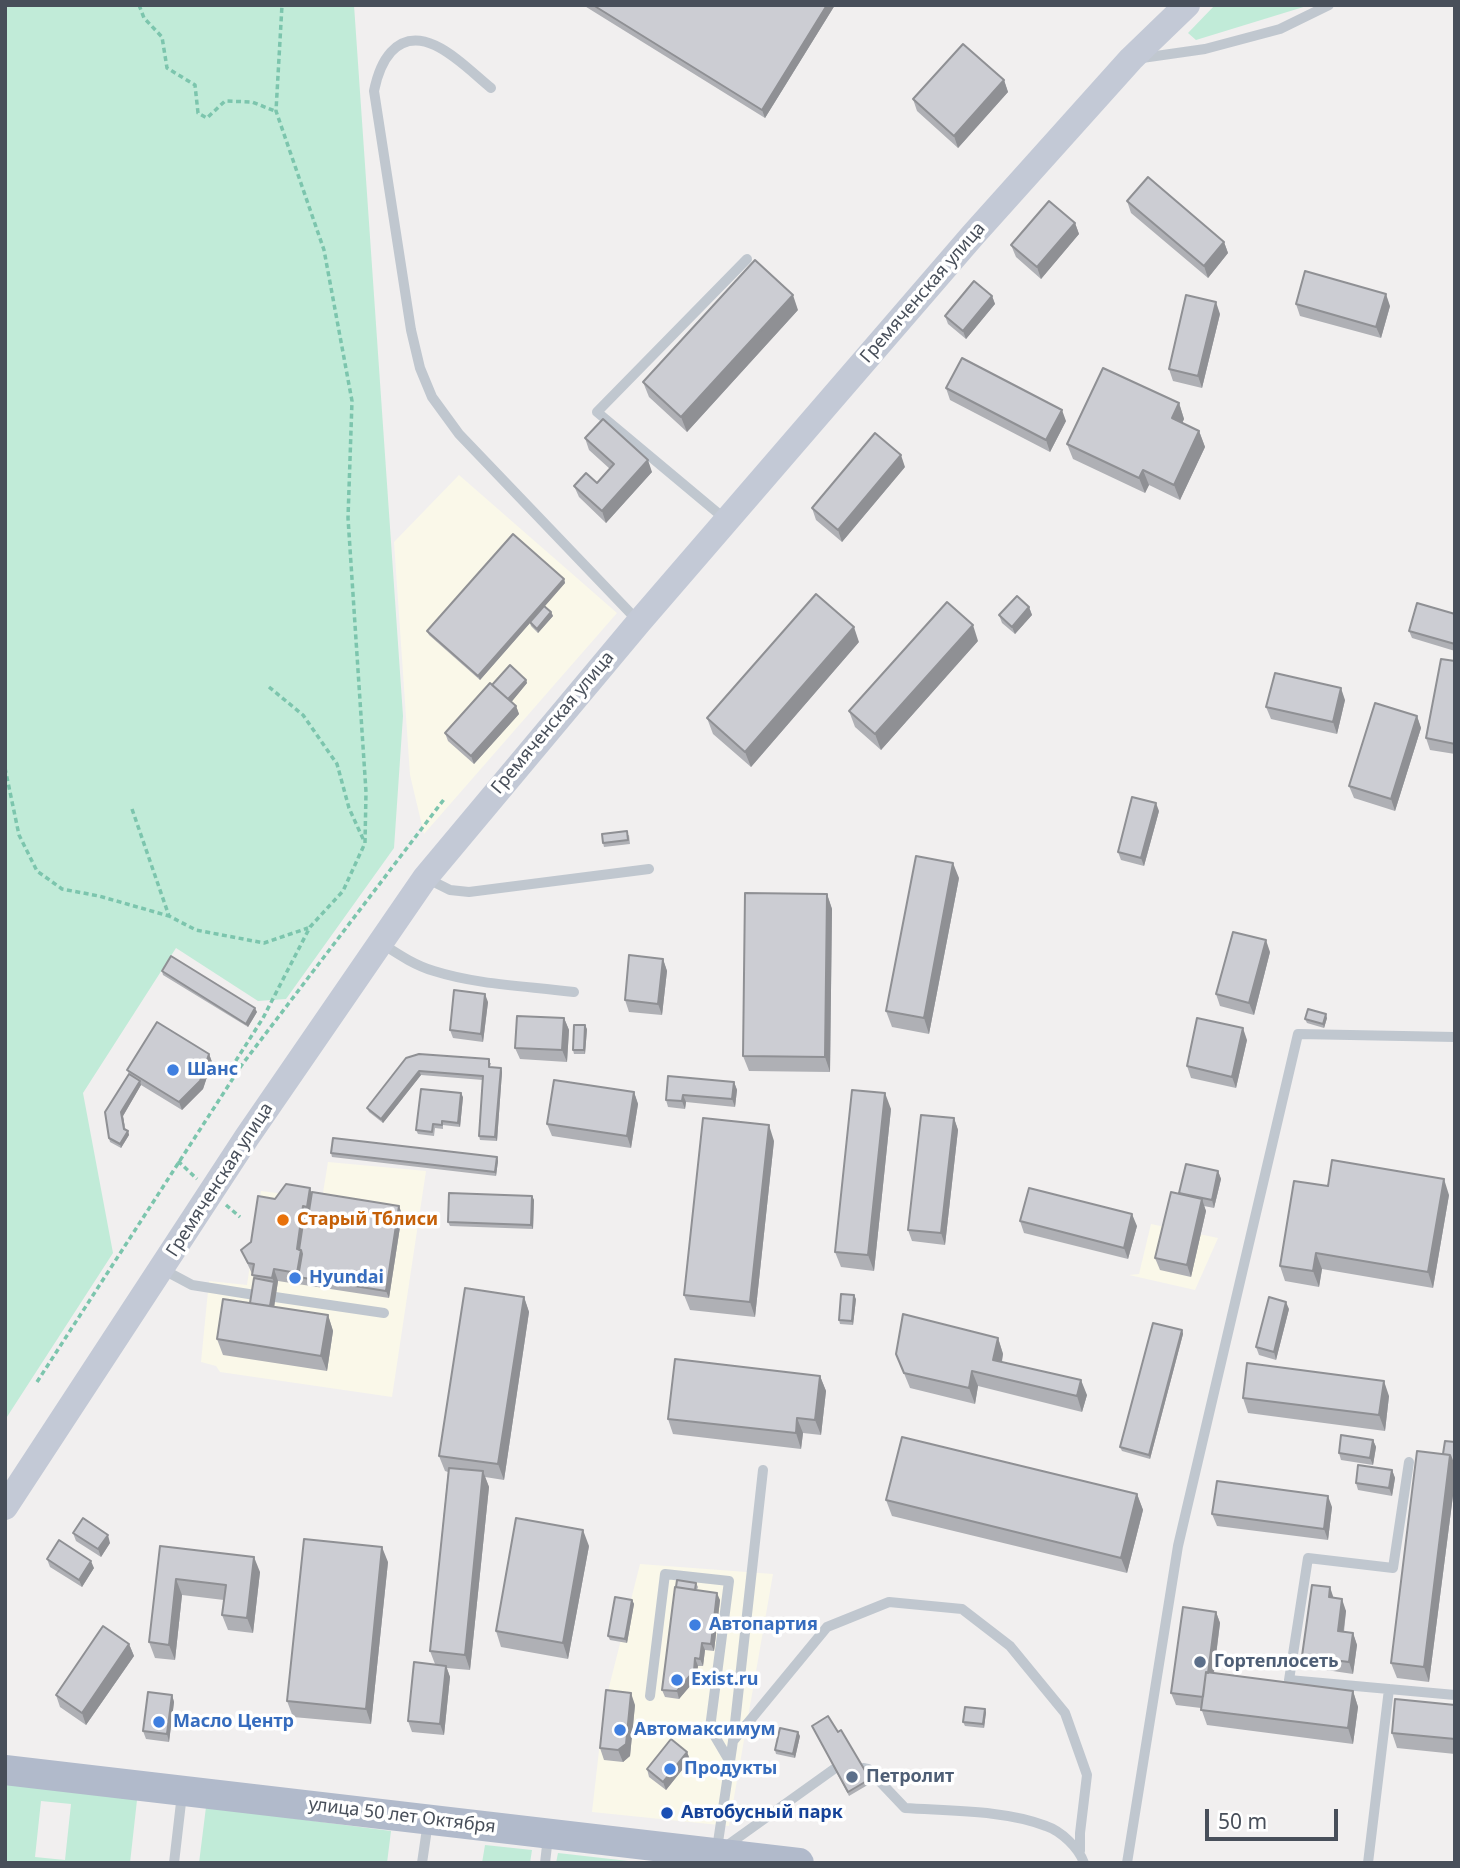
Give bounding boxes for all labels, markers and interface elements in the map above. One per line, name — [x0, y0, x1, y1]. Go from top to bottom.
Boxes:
street label: Гремяченская улица — [856, 218, 990, 368]
street label: Гремяченская улица — [487, 647, 619, 799]
place label: Шанс — [187, 1059, 238, 1081]
marker: Шанс — [165, 1062, 181, 1078]
street label: Гремяченская улица — [162, 1099, 278, 1261]
place label: Старый Тблиси — [297, 1209, 438, 1231]
marker: Старый Тблиси — [275, 1212, 291, 1228]
place label: Hyundai — [309, 1267, 384, 1289]
marker: Hyundai — [287, 1270, 303, 1286]
place label: Автопартия — [709, 1614, 818, 1636]
marker: Автопартия — [687, 1617, 703, 1633]
place label: Гортеплосеть — [1214, 1651, 1339, 1673]
marker: Гортеплосеть — [1192, 1654, 1208, 1670]
place label: Exist.ru — [691, 1669, 759, 1691]
marker: Exist.ru — [669, 1672, 685, 1688]
place label: Масло Центр — [173, 1711, 294, 1733]
marker: Масло Центр — [151, 1714, 167, 1730]
place label: Автомаксимум — [634, 1719, 776, 1741]
marker: Автомаксимум — [612, 1722, 628, 1738]
place label: Продукты — [684, 1758, 777, 1780]
marker: Продукты — [662, 1761, 678, 1777]
place label: Петролит — [866, 1766, 954, 1788]
marker: Петролит — [844, 1769, 860, 1785]
street label: улица 50 лет Октября — [307, 1794, 497, 1838]
scale bar — [1208, 1794, 1341, 1838]
place label: Автобусный парк — [681, 1802, 843, 1824]
marker: Автобусный парк — [659, 1805, 675, 1821]
text: 50 m — [1218, 1807, 1267, 1835]

